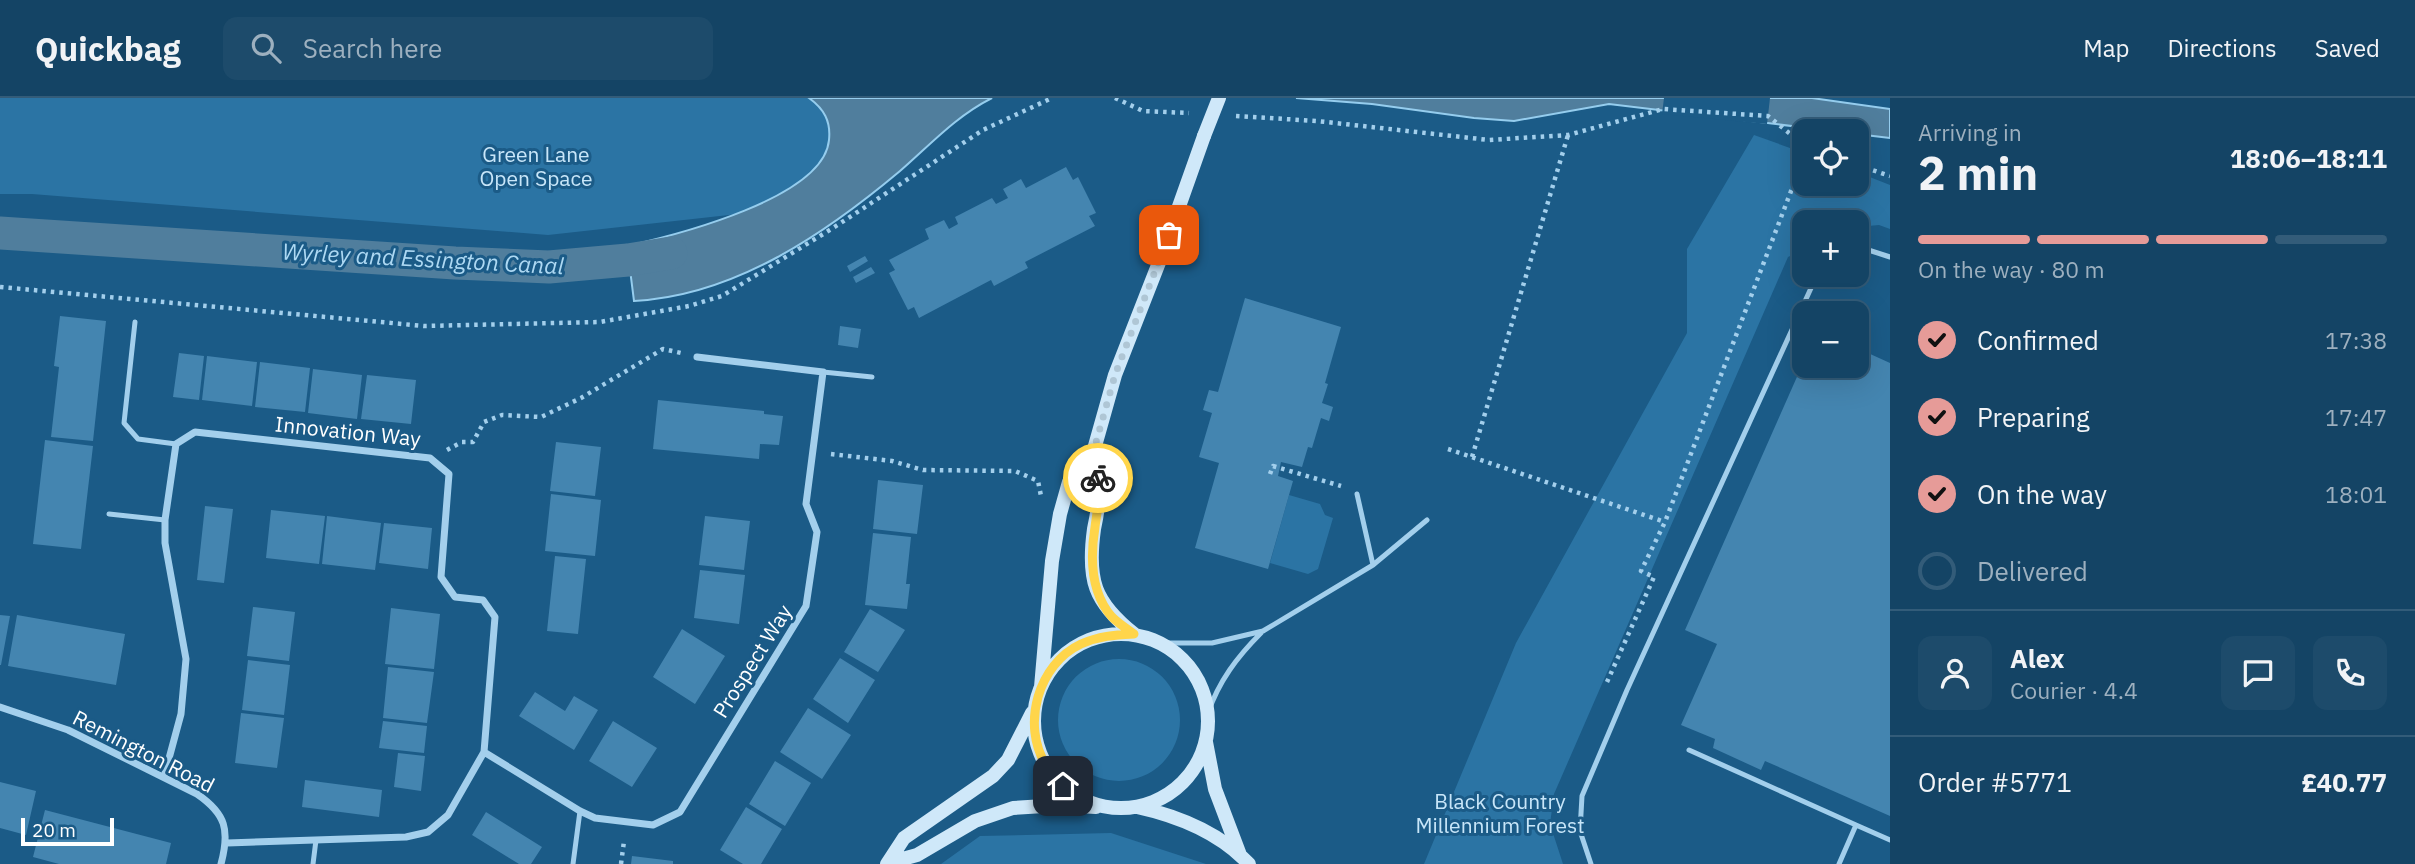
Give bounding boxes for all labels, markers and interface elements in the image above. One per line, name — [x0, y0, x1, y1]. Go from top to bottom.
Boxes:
search box — [223, 17, 713, 80]
text: Quickbag — [35, 27, 181, 70]
icon: search — [247, 29, 285, 67]
text: Search here — [303, 31, 442, 65]
text: Map — [2083, 32, 2129, 64]
text: Directions — [2167, 32, 2277, 64]
text: Saved — [2315, 32, 2380, 64]
text: Arriving in — [1918, 117, 2022, 147]
map controls — [1792, 119, 1869, 378]
button: locate — [1792, 119, 1869, 196]
park label: Green Lane Open Space — [479, 140, 593, 192]
text: 18:06–18:11 — [2230, 141, 2387, 175]
text: 2 min — [1918, 143, 2038, 203]
pin — [1139, 205, 1199, 265]
button: + — [1792, 210, 1869, 287]
icon: bag — [1150, 216, 1188, 254]
water label: Wyrley and Essington Canal — [281, 236, 565, 280]
text: On the way · 80 m — [1918, 254, 2105, 284]
button: − — [1792, 301, 1869, 378]
icon: check — [1918, 321, 1956, 359]
text: Confirmed — [1977, 323, 2099, 357]
text: 17:38 — [2325, 325, 2387, 355]
icon: check — [1918, 398, 1956, 436]
text: Preparing — [1977, 400, 2090, 434]
text: 17:47 — [2325, 402, 2387, 432]
street label: Innovation Way — [274, 409, 423, 453]
courier — [1063, 443, 1133, 513]
icon: bike — [1079, 459, 1117, 497]
icon: check — [1918, 475, 1956, 513]
text: On the way — [1977, 477, 2107, 511]
text: 18:01 — [2325, 479, 2387, 509]
text: Delivered — [1977, 554, 2088, 588]
street label: Prospect Way — [706, 599, 798, 723]
button: person — [1918, 636, 1992, 710]
button: chat — [2221, 636, 2295, 710]
button: phone — [2313, 636, 2387, 710]
text: Alex — [2010, 641, 2064, 675]
text: Courier · 4.4 — [2010, 675, 2138, 705]
street label: Remington Road — [68, 703, 220, 799]
pin — [1033, 756, 1093, 816]
text: Order #5771 — [1918, 765, 2072, 799]
text: £40.77 — [2301, 765, 2387, 799]
icon: home — [1044, 767, 1082, 805]
park label: Black Country Millennium Forest — [1415, 787, 1585, 839]
scale bar — [21, 815, 114, 847]
text: 20 m — [32, 818, 76, 842]

